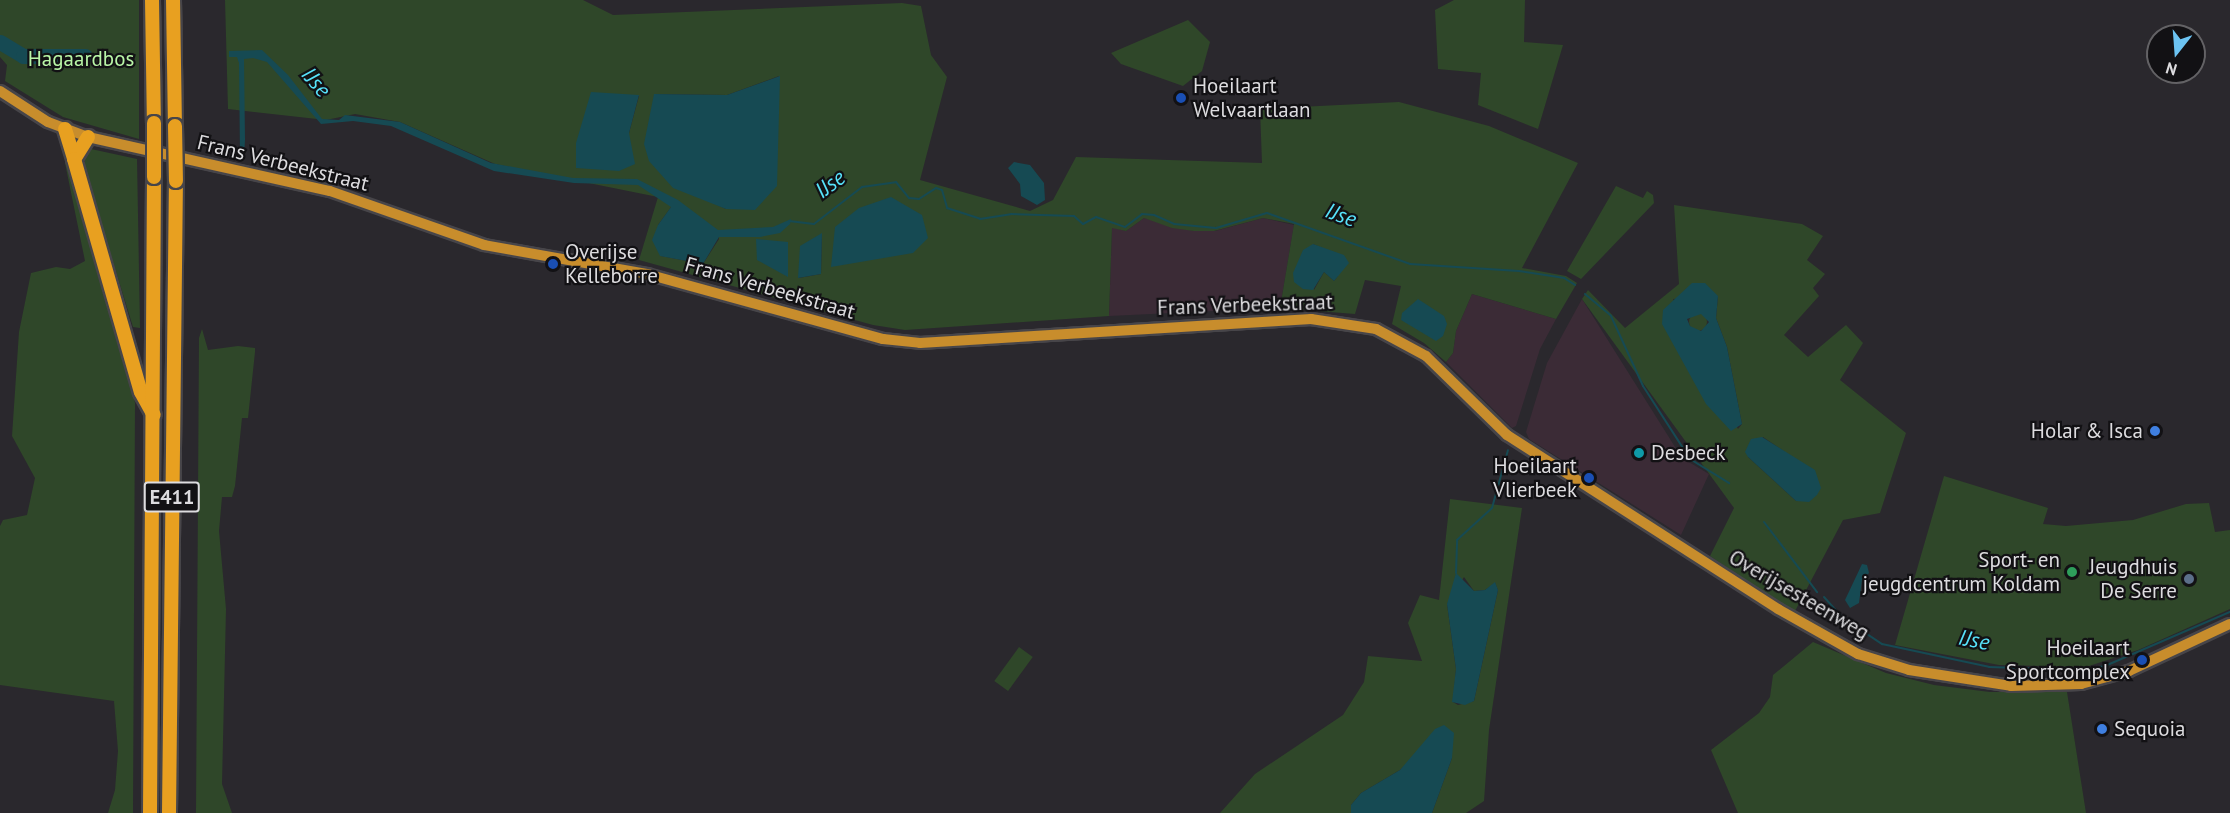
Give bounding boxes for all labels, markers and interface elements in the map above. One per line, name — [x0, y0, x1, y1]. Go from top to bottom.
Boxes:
north arrow — [2146, 24, 2206, 84]
park label: Hagaardbos — [28, 46, 134, 72]
text: N — [2163, 58, 2179, 80]
water label: IJse — [296, 62, 336, 102]
place label: Hoeilaart Welvaartlaan — [1193, 73, 1311, 123]
marker: Hoeilaart Welvaartlaan — [1174, 91, 1188, 105]
street label: Frans Verbeekstraat — [194, 129, 372, 197]
water label: IJse — [810, 164, 850, 204]
water label: IJse — [1322, 197, 1360, 233]
place label: Overijse Kelleborre — [565, 239, 658, 289]
street label: Frans Verbeekstraat — [682, 252, 858, 324]
marker: Overijse Kelleborre — [546, 257, 560, 271]
street label: Frans Verbeekstraat — [1156, 289, 1334, 321]
place label: Holar & Isca — [2031, 418, 2143, 444]
marker: Holar & Isca — [2148, 424, 2162, 438]
place label: Desbeck — [1651, 440, 1726, 466]
marker: Desbeck — [1632, 446, 1646, 460]
place label: Hoeilaart Vlierbeek — [1493, 453, 1577, 503]
marker: Hoeilaart Vlierbeek — [1582, 471, 1596, 485]
road number: E411 — [144, 480, 201, 514]
street label: Overijsesteenweg — [1724, 545, 1874, 645]
place label: Sport- en jeugdcentrum Koldam — [1862, 547, 2060, 597]
place label: Jeugdhuis De Serre — [2089, 554, 2177, 604]
marker: Sport- en jeugdcentrum Koldam — [2065, 565, 2079, 579]
marker: Jeugdhuis De Serre — [2182, 572, 2196, 586]
water label: IJse — [1956, 624, 1992, 656]
place label: Hoeilaart Sportcomplex — [2006, 635, 2130, 685]
marker: Hoeilaart Sportcomplex — [2135, 653, 2149, 667]
place label: Sequoia — [2114, 716, 2185, 742]
marker: Sequoia — [2095, 722, 2109, 736]

